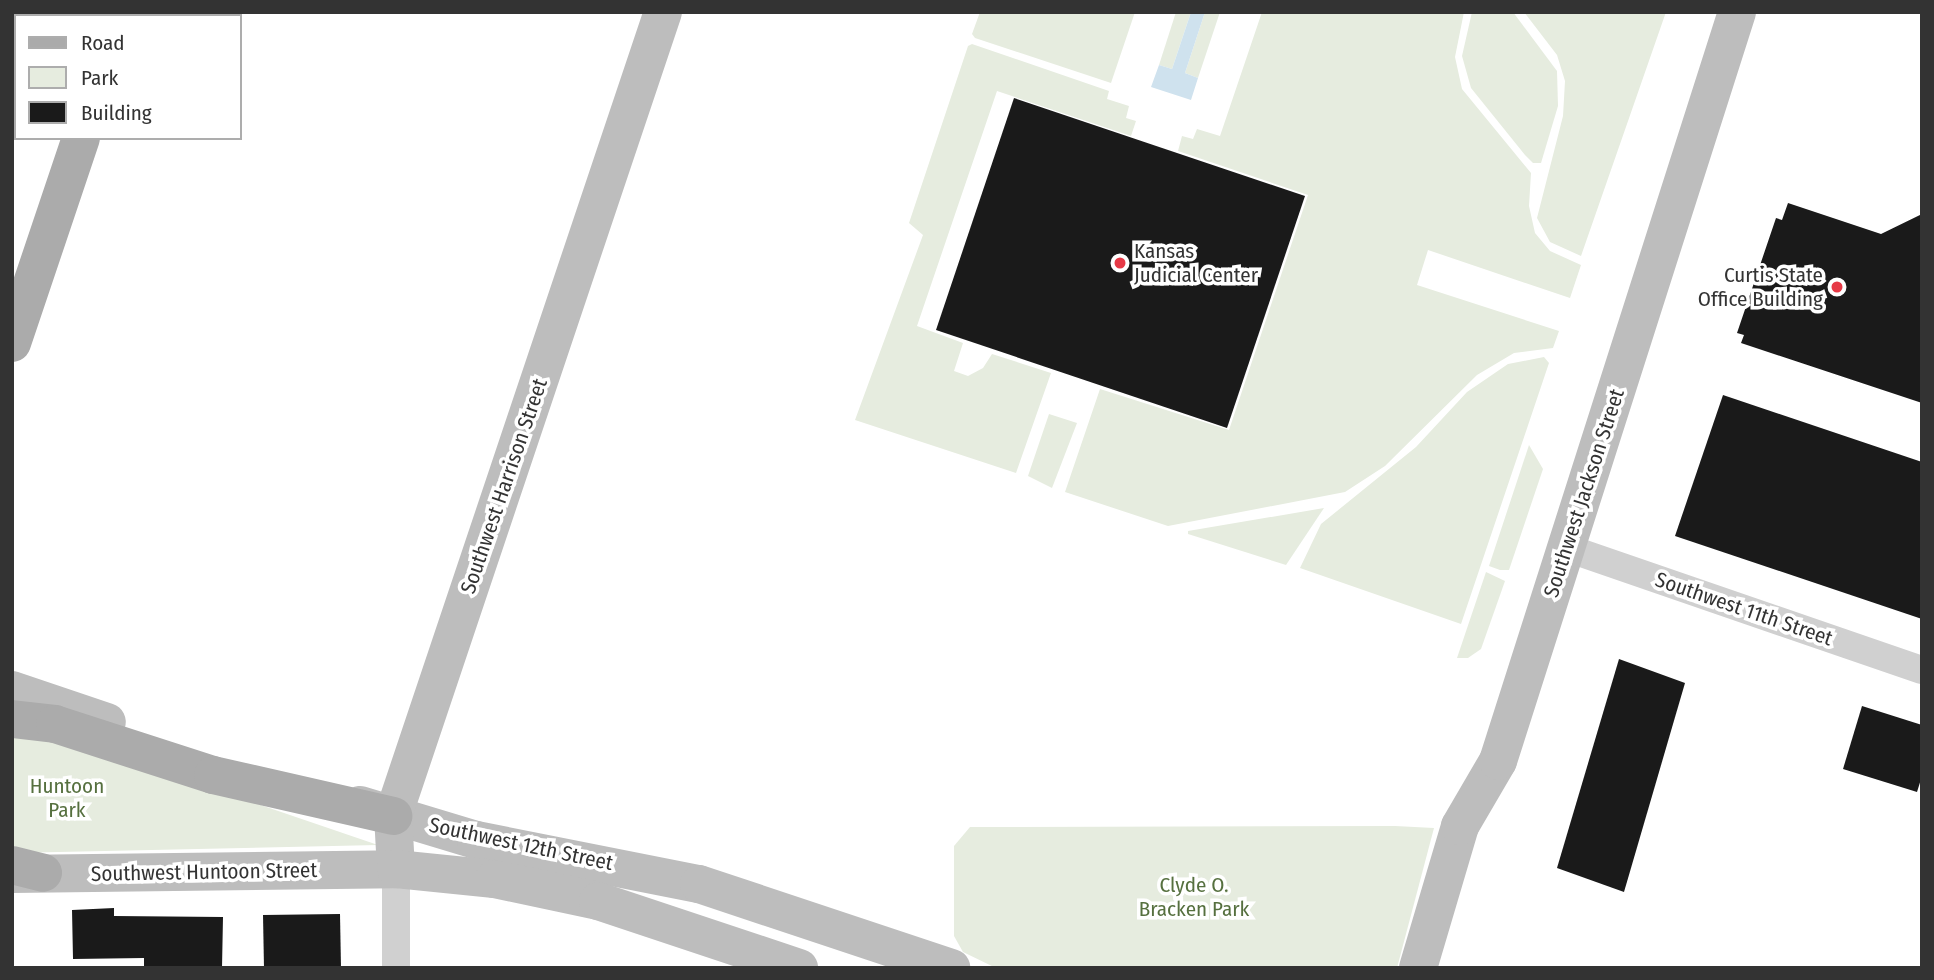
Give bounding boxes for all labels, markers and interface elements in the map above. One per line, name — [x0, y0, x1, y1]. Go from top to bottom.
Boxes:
legend — [14, 14, 242, 140]
text: Road — [81, 30, 125, 56]
text: Park — [81, 65, 118, 91]
text: Building — [81, 100, 152, 126]
place label: Kansas Judicial Center — [1134, 238, 1258, 288]
marker: Kansas Judicial Center — [1112, 255, 1128, 271]
place label: Curtis State Office Building — [1698, 262, 1823, 312]
marker: Curtis State Office Building — [1829, 279, 1845, 295]
street label: Southwest Harrison Street — [455, 375, 553, 597]
street label: Southwest Jackson Street — [1538, 386, 1630, 600]
street label: Southwest 11th Street — [1652, 567, 1836, 651]
park label: Huntoon Park — [30, 773, 104, 823]
street label: Southwest 12th Street — [427, 812, 615, 876]
street label: Southwest Huntoon Street — [91, 857, 317, 887]
park label: Clyde O. Bracken Park — [1139, 872, 1249, 922]

